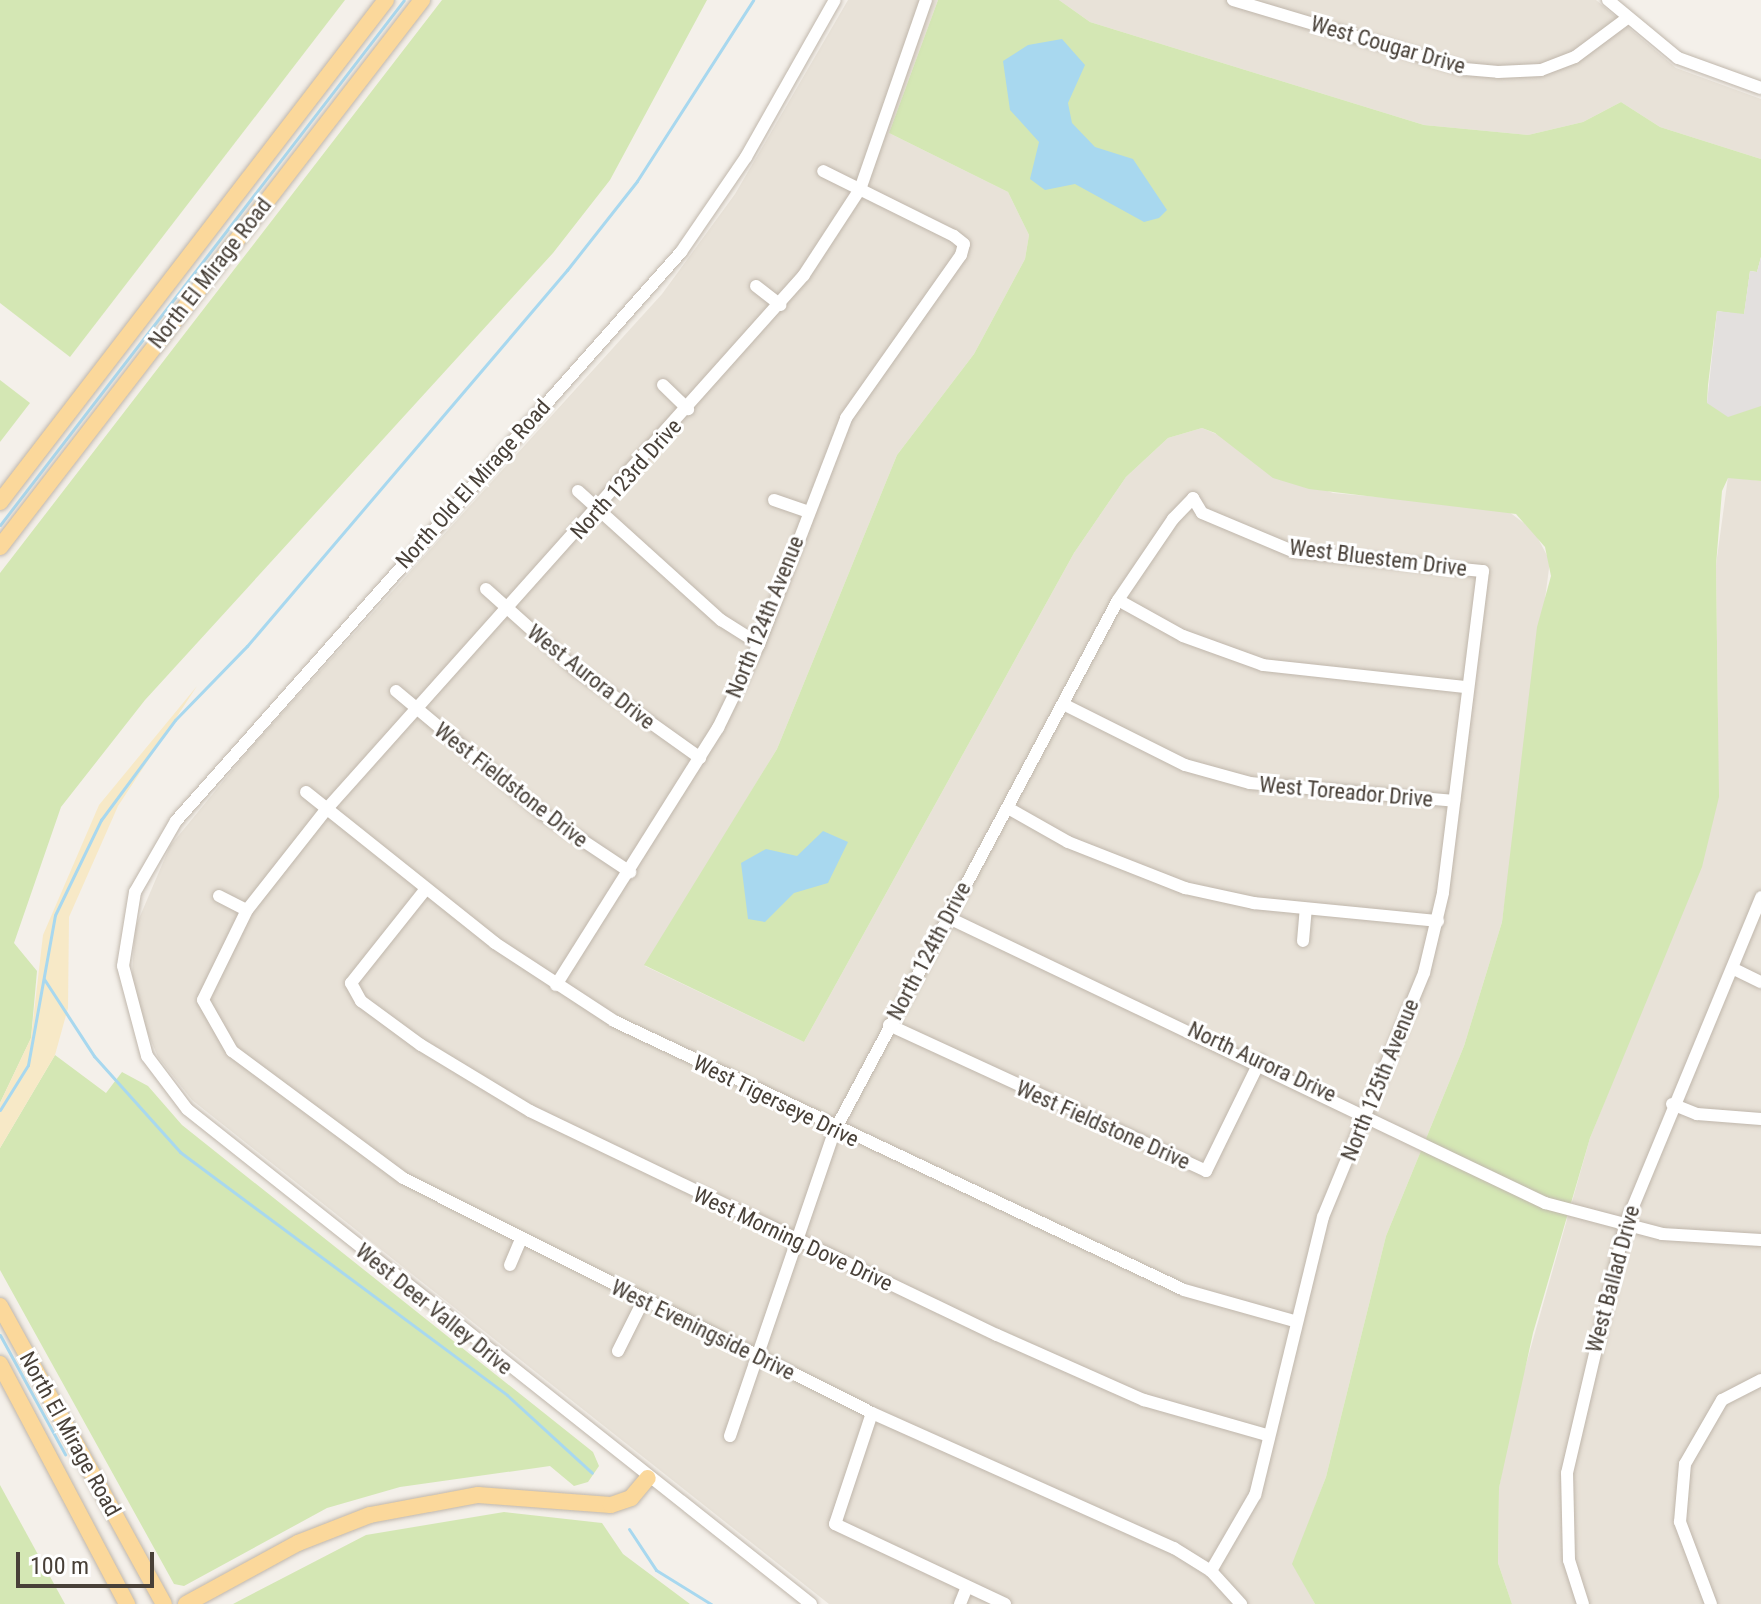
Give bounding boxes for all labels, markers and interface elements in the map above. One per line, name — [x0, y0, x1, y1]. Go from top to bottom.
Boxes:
street label: West Cougar Drive — [1308, 10, 1468, 80]
street label: North El Mirage Road — [143, 192, 277, 354]
street label: North Old El Mirage Road — [390, 394, 556, 574]
street label: North 123rd Drive — [565, 413, 687, 545]
street label: North 124th Avenue — [721, 532, 809, 702]
street label: West Bluestem Drive — [1288, 534, 1468, 582]
street label: West Aurora Drive — [522, 619, 660, 735]
street label: West Fieldstone Drive — [429, 717, 593, 853]
street label: West Toreador Drive — [1258, 771, 1434, 813]
street label: North 124th Drive — [881, 877, 977, 1025]
street label: North 125th Avenue — [1336, 995, 1424, 1165]
street label: North Aurora Drive — [1184, 1016, 1340, 1108]
street label: West Tigerseye Drive — [689, 1049, 863, 1153]
street label: West Fieldstone Drive — [1012, 1075, 1194, 1175]
street label: West Morning Dove Drive — [689, 1181, 897, 1297]
street label: West Ballad Drive — [1581, 1202, 1645, 1356]
street label: West Deer Valley Drive — [350, 1238, 518, 1380]
street label: West Eveningside Drive — [607, 1274, 799, 1386]
street label: North El Mirage Road — [14, 1347, 126, 1521]
scale bar — [20, 1536, 158, 1586]
text: 100 m — [30, 1552, 89, 1580]

